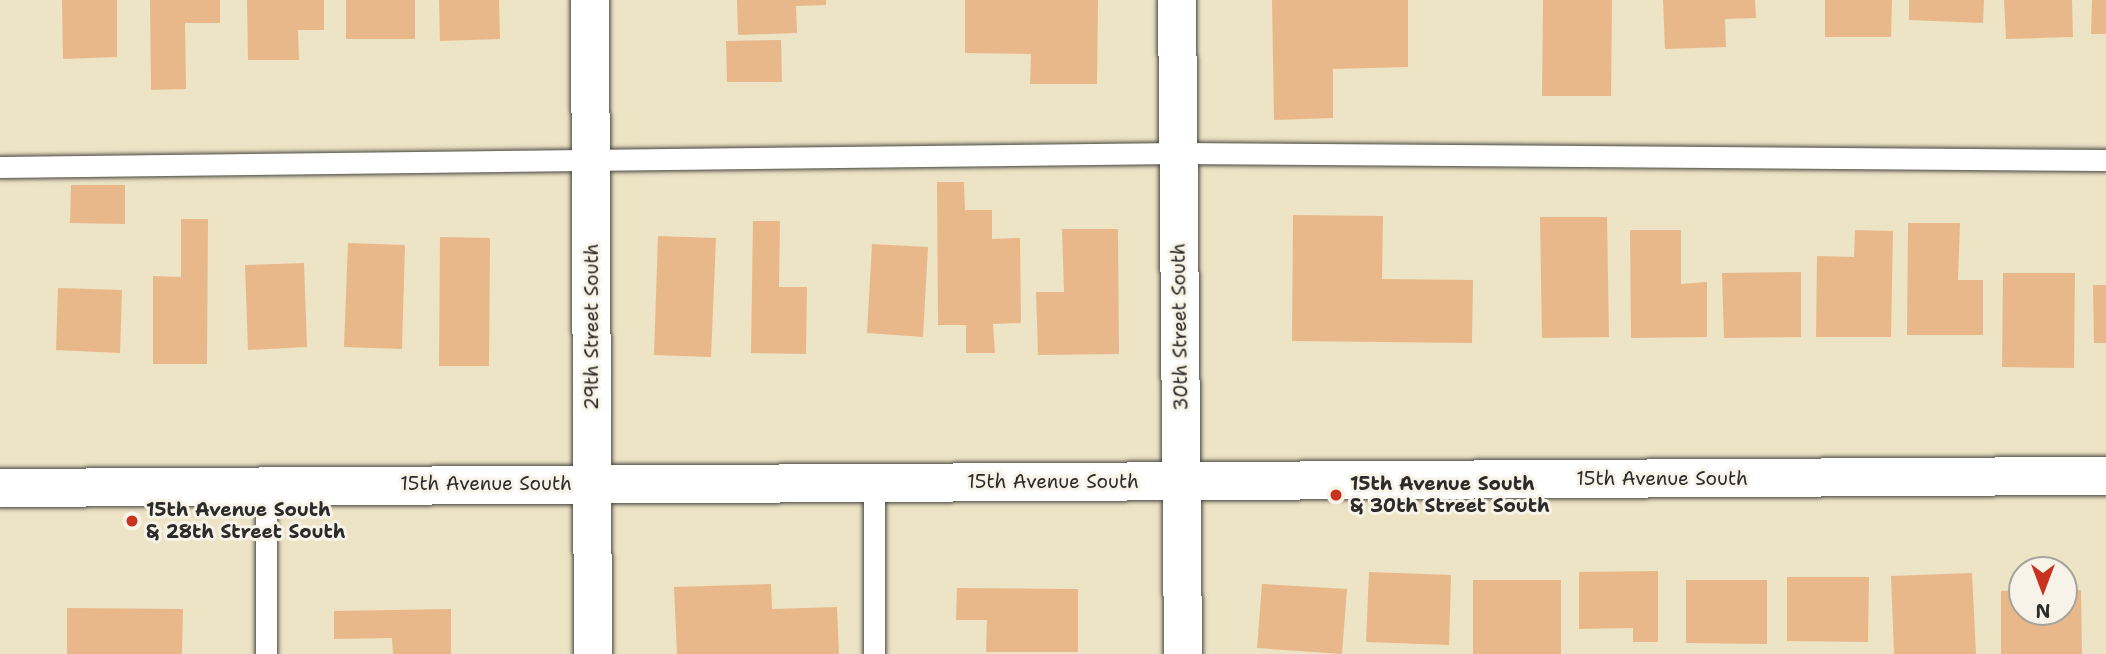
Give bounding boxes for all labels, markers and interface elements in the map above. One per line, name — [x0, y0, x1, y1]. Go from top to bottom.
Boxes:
street label: 30th Street South — [1167, 243, 1193, 411]
street label: 29th Street South — [581, 244, 603, 410]
street label: 15th Avenue South — [1576, 468, 1748, 490]
street label: 15th Avenue South — [967, 471, 1139, 493]
street label: 15th Avenue South — [400, 473, 572, 495]
place label: 15th Avenue South & 30th Street South — [1350, 473, 1550, 517]
marker: 15th Avenue South & 30th Street South — [1328, 487, 1344, 503]
place label: 15th Avenue South & 28th Street South — [146, 499, 345, 543]
marker: 15th Avenue South & 28th Street South — [124, 513, 140, 529]
north arrow — [2008, 556, 2078, 626]
text: N — [2035, 598, 2051, 623]

